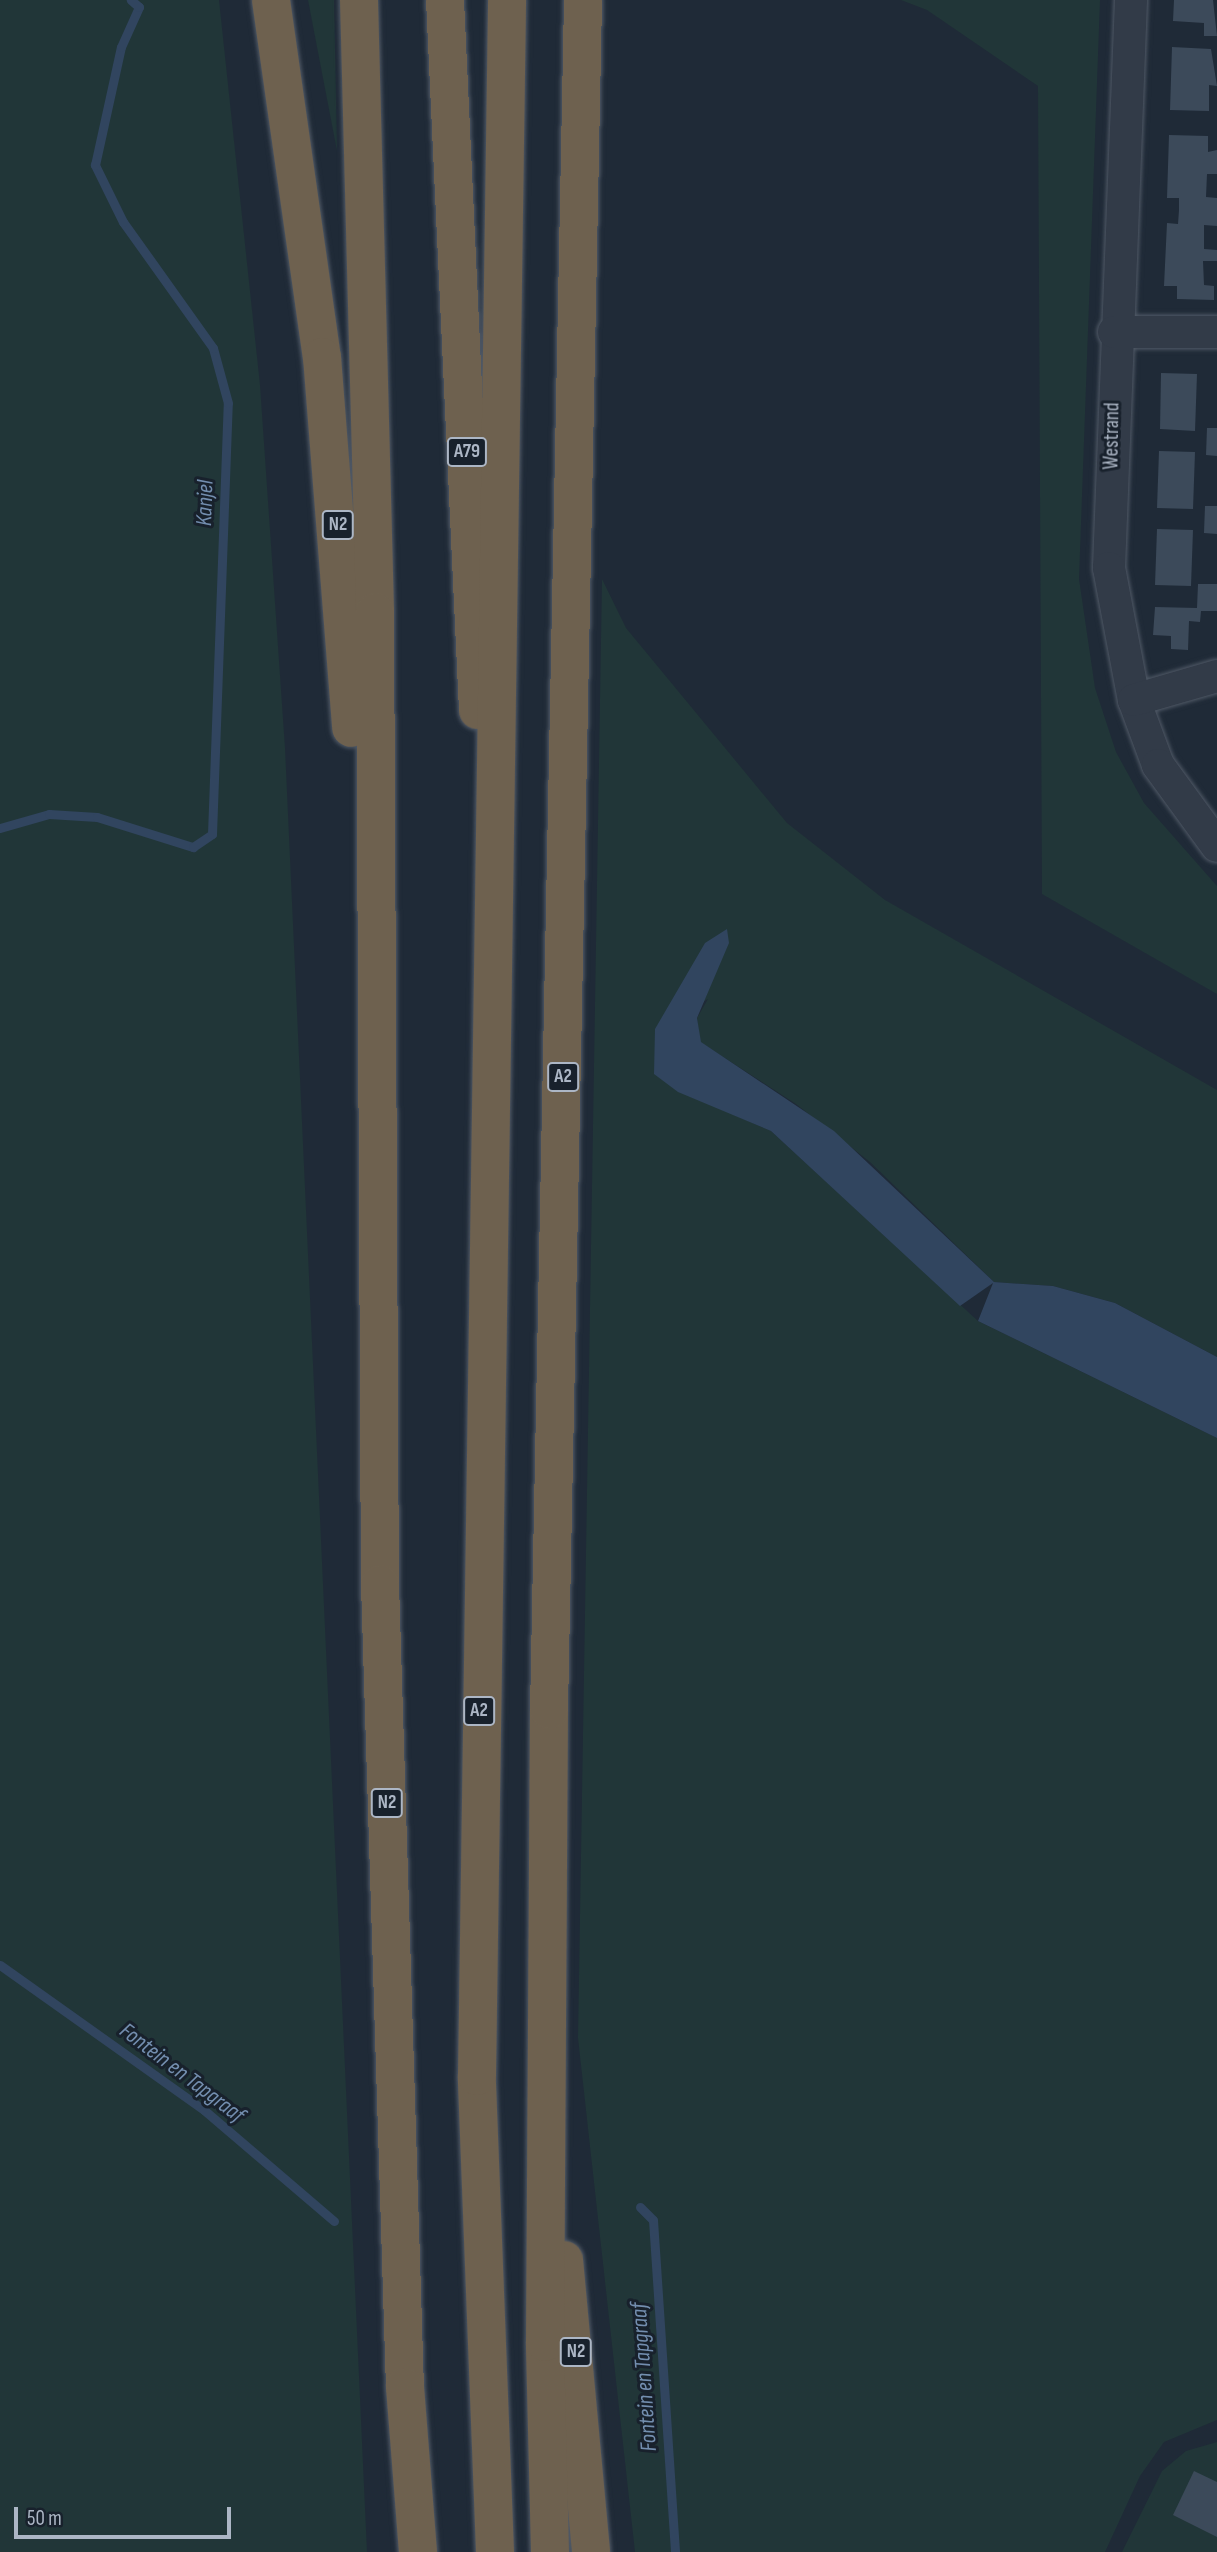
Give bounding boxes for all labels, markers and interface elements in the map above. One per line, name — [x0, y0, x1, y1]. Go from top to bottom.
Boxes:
street label: Westrand — [1099, 402, 1125, 470]
road number: A79 — [446, 436, 488, 467]
water label: Kanjel — [190, 480, 220, 526]
road number: N2 — [320, 510, 356, 540]
road number: A2 — [546, 1062, 580, 1092]
road number: A2 — [462, 1695, 496, 1726]
road number: N2 — [370, 1787, 404, 1818]
water label: Fontein en Tapgraaf — [114, 2017, 250, 2129]
water label: Fontein en Tapgraaf — [625, 2301, 663, 2453]
road number: N2 — [558, 2336, 594, 2368]
scale bar — [18, 2492, 234, 2536]
text: 50 m — [27, 2506, 62, 2531]

